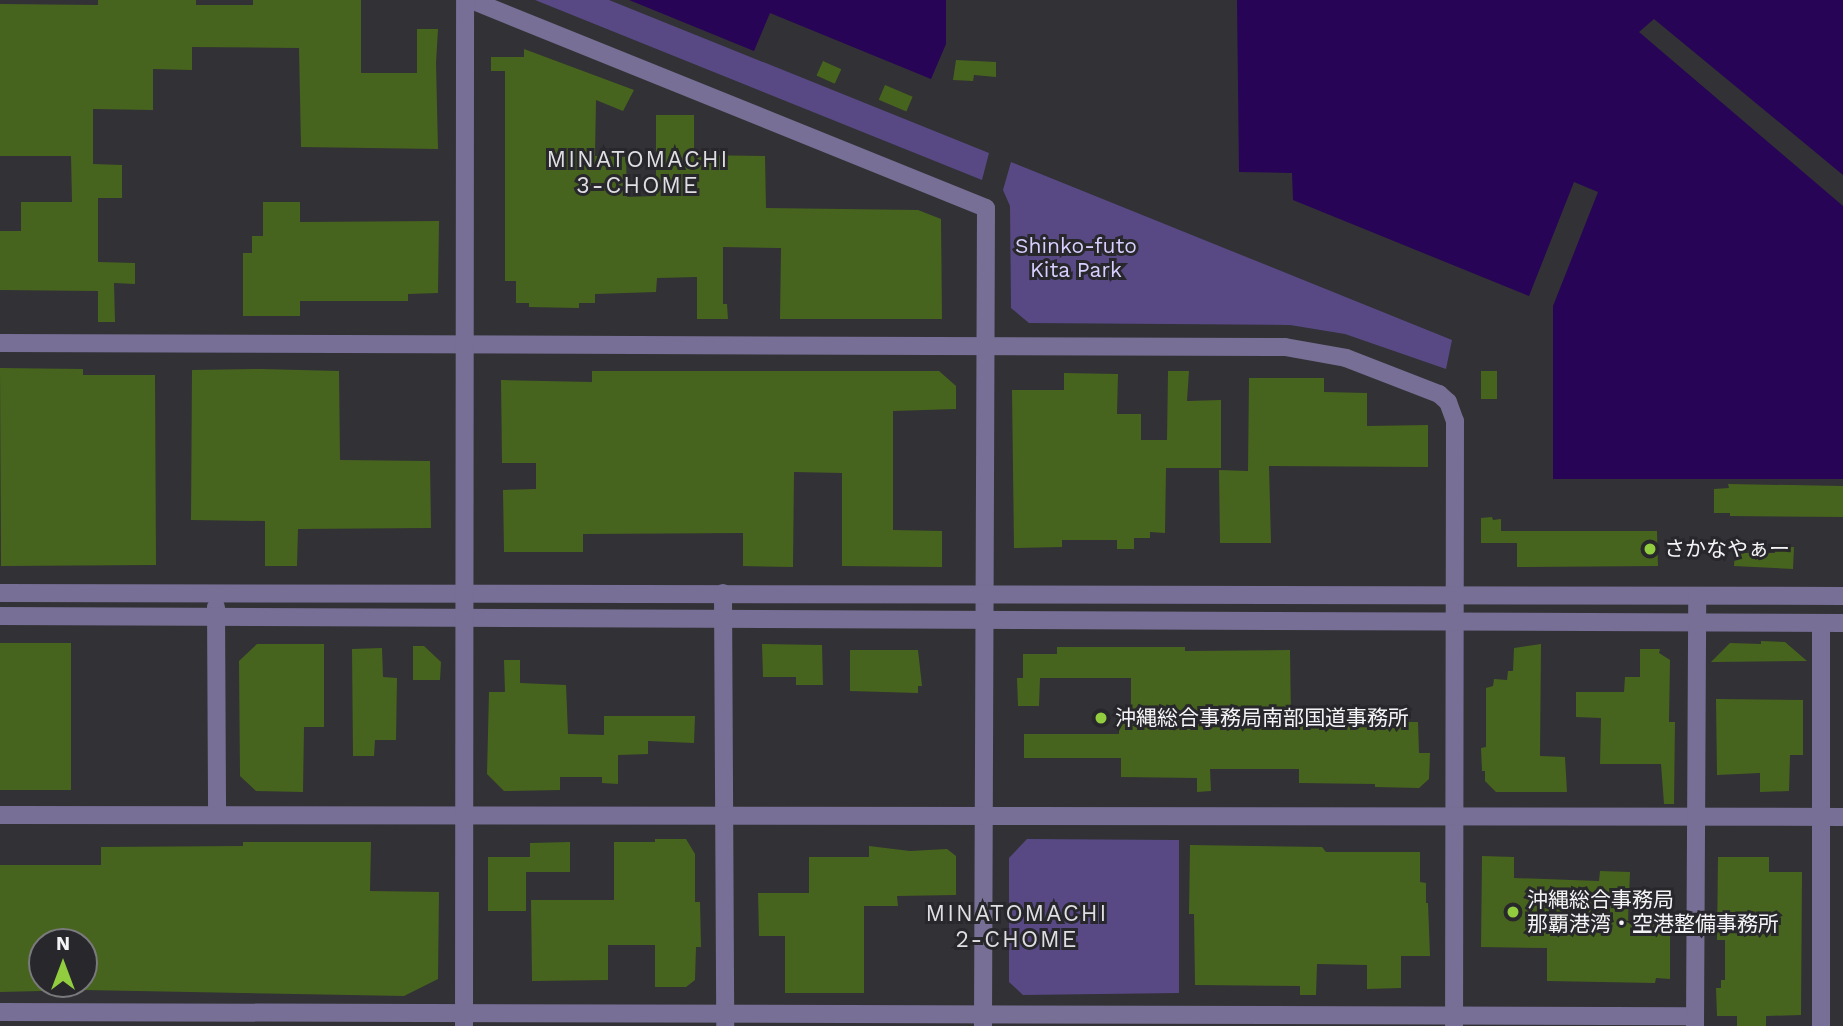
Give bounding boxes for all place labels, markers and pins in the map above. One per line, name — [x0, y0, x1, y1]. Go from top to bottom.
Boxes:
place label: さかなやぁー — [1664, 536, 1790, 562]
marker: さかなやぁー — [1642, 541, 1658, 557]
place label: 沖縄総合事務局南部国道事務所 — [1115, 705, 1409, 731]
marker: 沖縄総合事務局南部国道事務所 — [1093, 710, 1109, 726]
place label: 沖縄総合事務局 那覇港湾・空港整備事務所 — [1527, 887, 1779, 937]
marker: 沖縄総合事務局 那覇港湾・空港整備事務所 — [1505, 904, 1521, 920]

